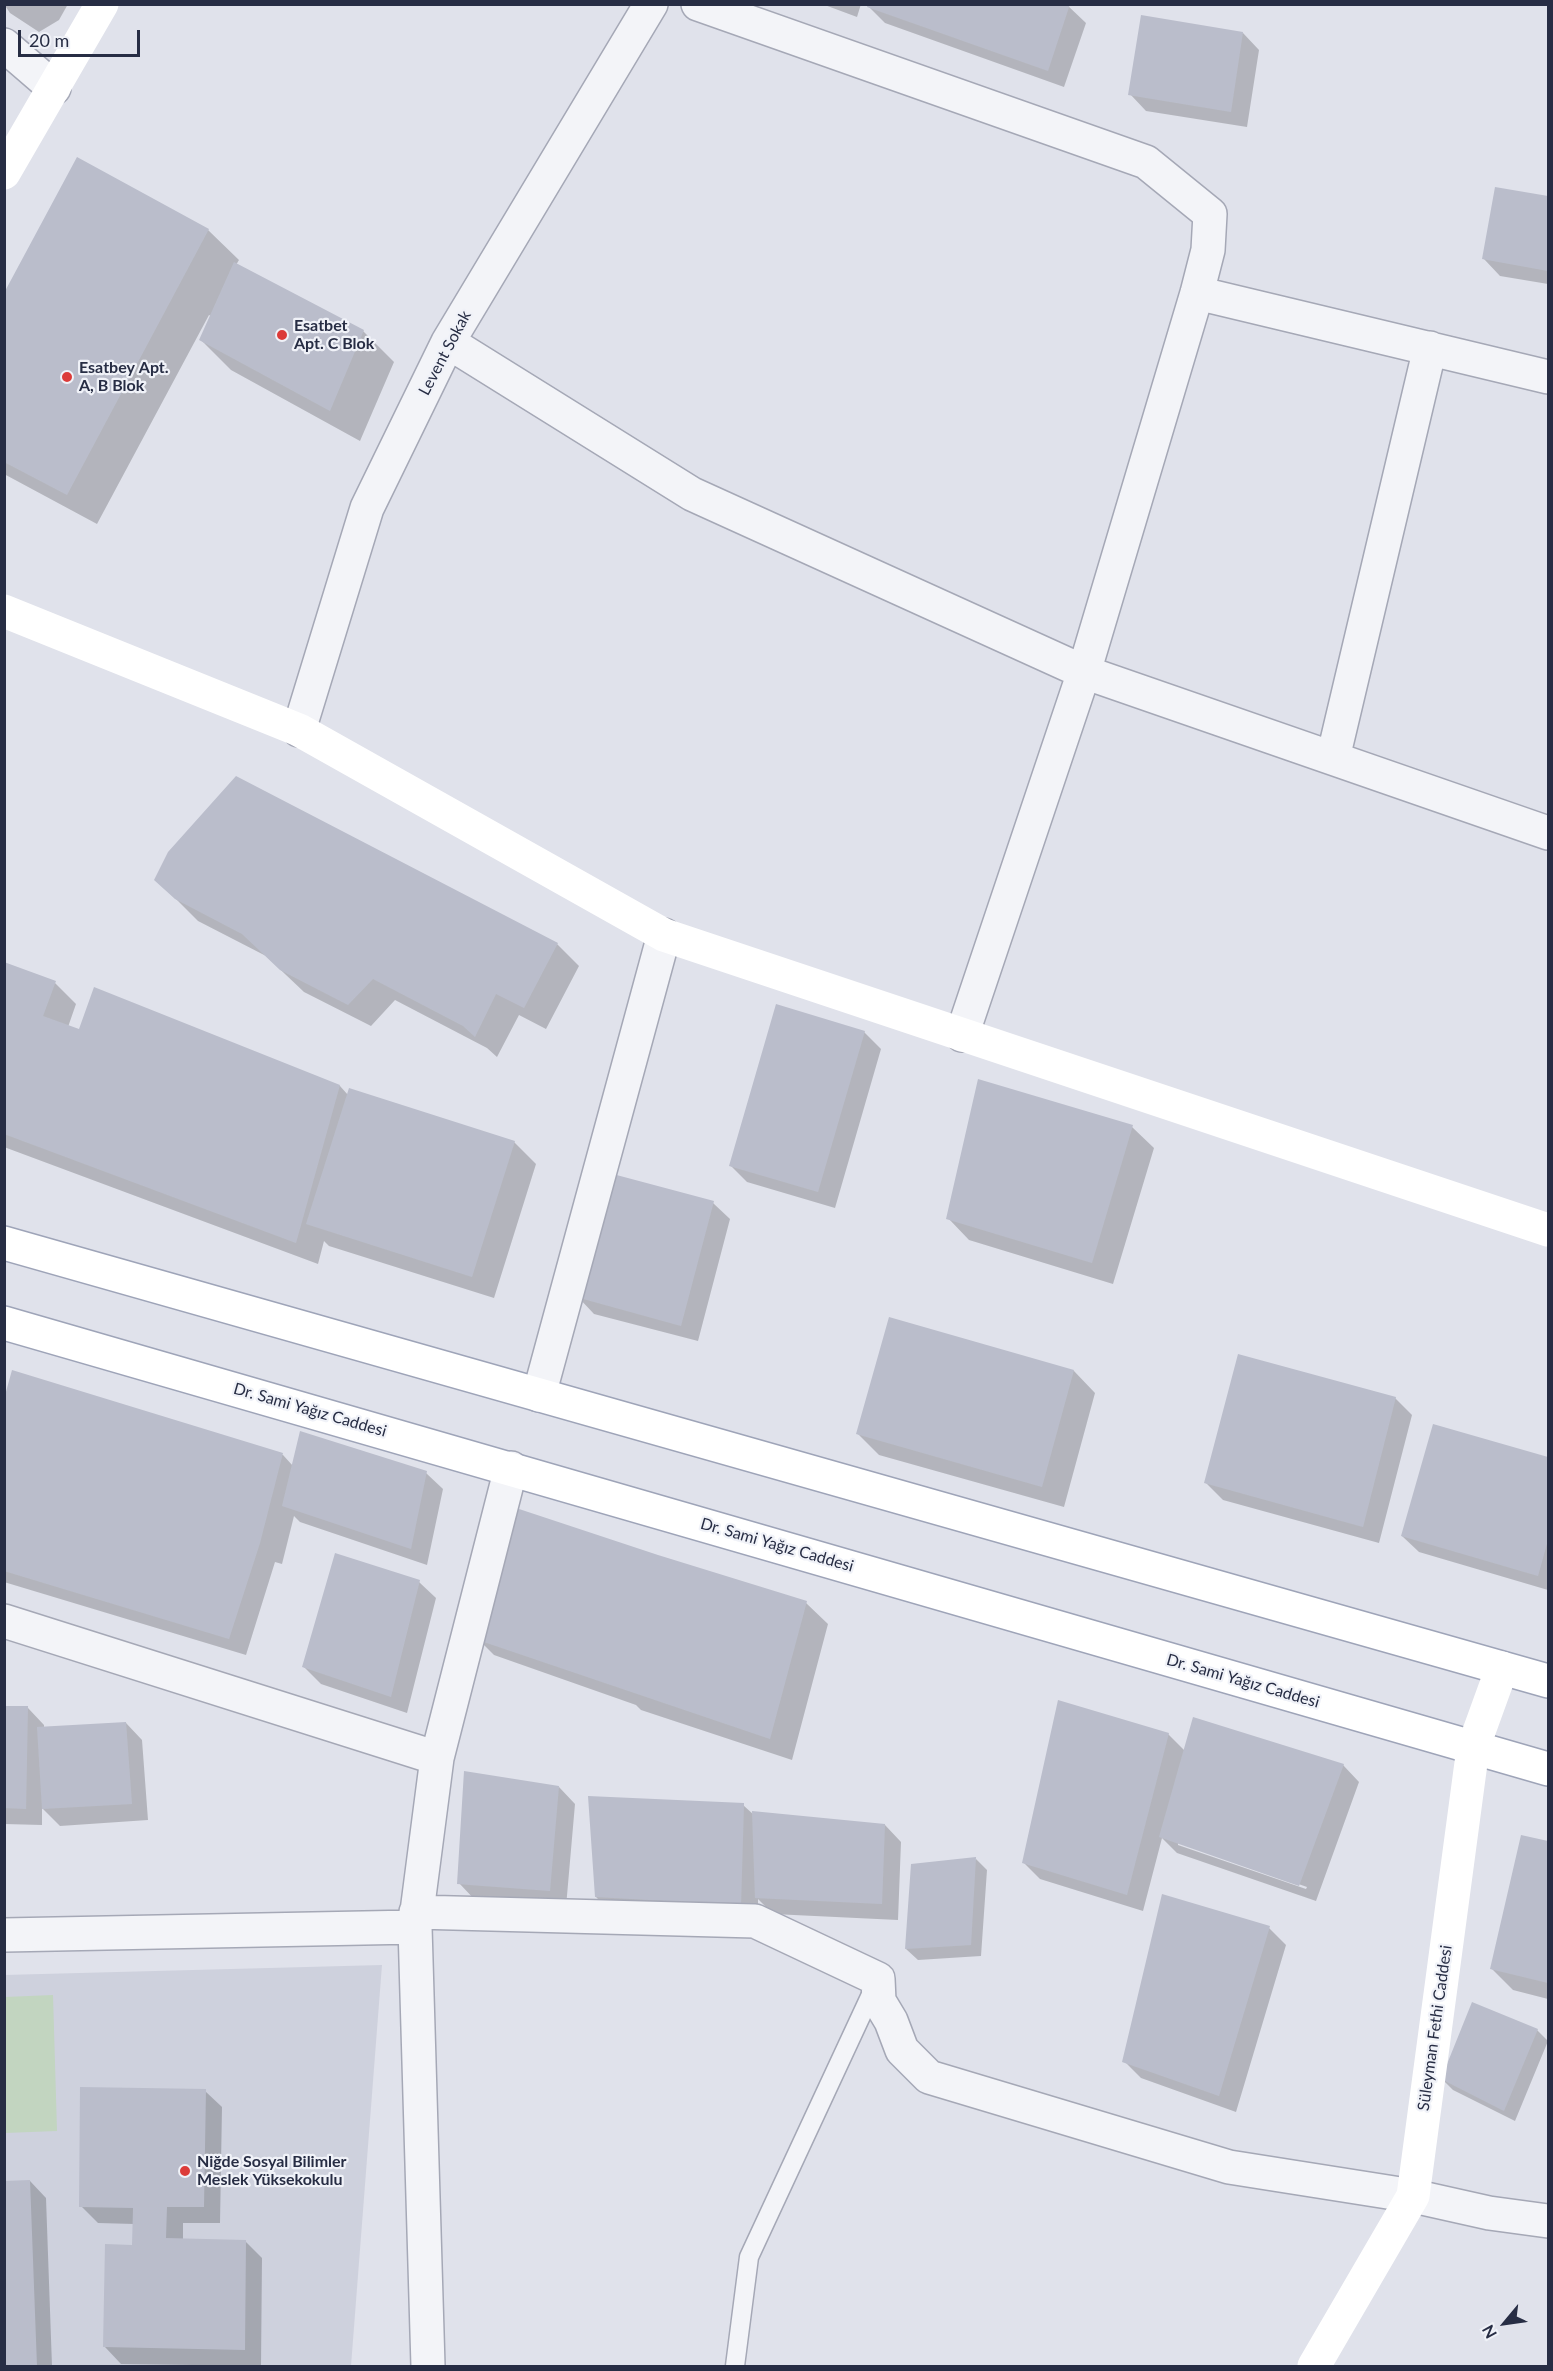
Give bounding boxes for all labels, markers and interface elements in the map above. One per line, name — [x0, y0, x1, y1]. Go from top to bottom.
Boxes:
scale bar — [21, 18, 142, 56]
text: 20 m — [29, 29, 69, 51]
street label: Levent Sokak — [415, 307, 475, 399]
place label: Esatbet Apt. C Blok — [294, 316, 374, 354]
marker: Esatbet Apt. C Blok — [275, 328, 289, 342]
place label: Esatbey Apt. A, B Blok — [79, 358, 169, 396]
marker: Esatbey Apt. A, B Blok — [60, 370, 74, 384]
street label: Dr. Sami Yağız Caddesi — [231, 1379, 389, 1441]
street label: Dr. Sami Yağız Caddesi — [698, 1514, 856, 1576]
street label: Dr. Sami Yağız Caddesi — [1164, 1650, 1322, 1712]
street label: Süleyman Fethi Caddesi — [1414, 1944, 1456, 2112]
place label: Niğde Sosyal Bilimler Meslek Yüksekokulu — [197, 2152, 347, 2190]
marker: Niğde Sosyal Bilimler Meslek Yüksekokulu — [178, 2164, 192, 2178]
north arrow — [1475, 2293, 1535, 2353]
text: N — [1478, 2322, 1500, 2342]

